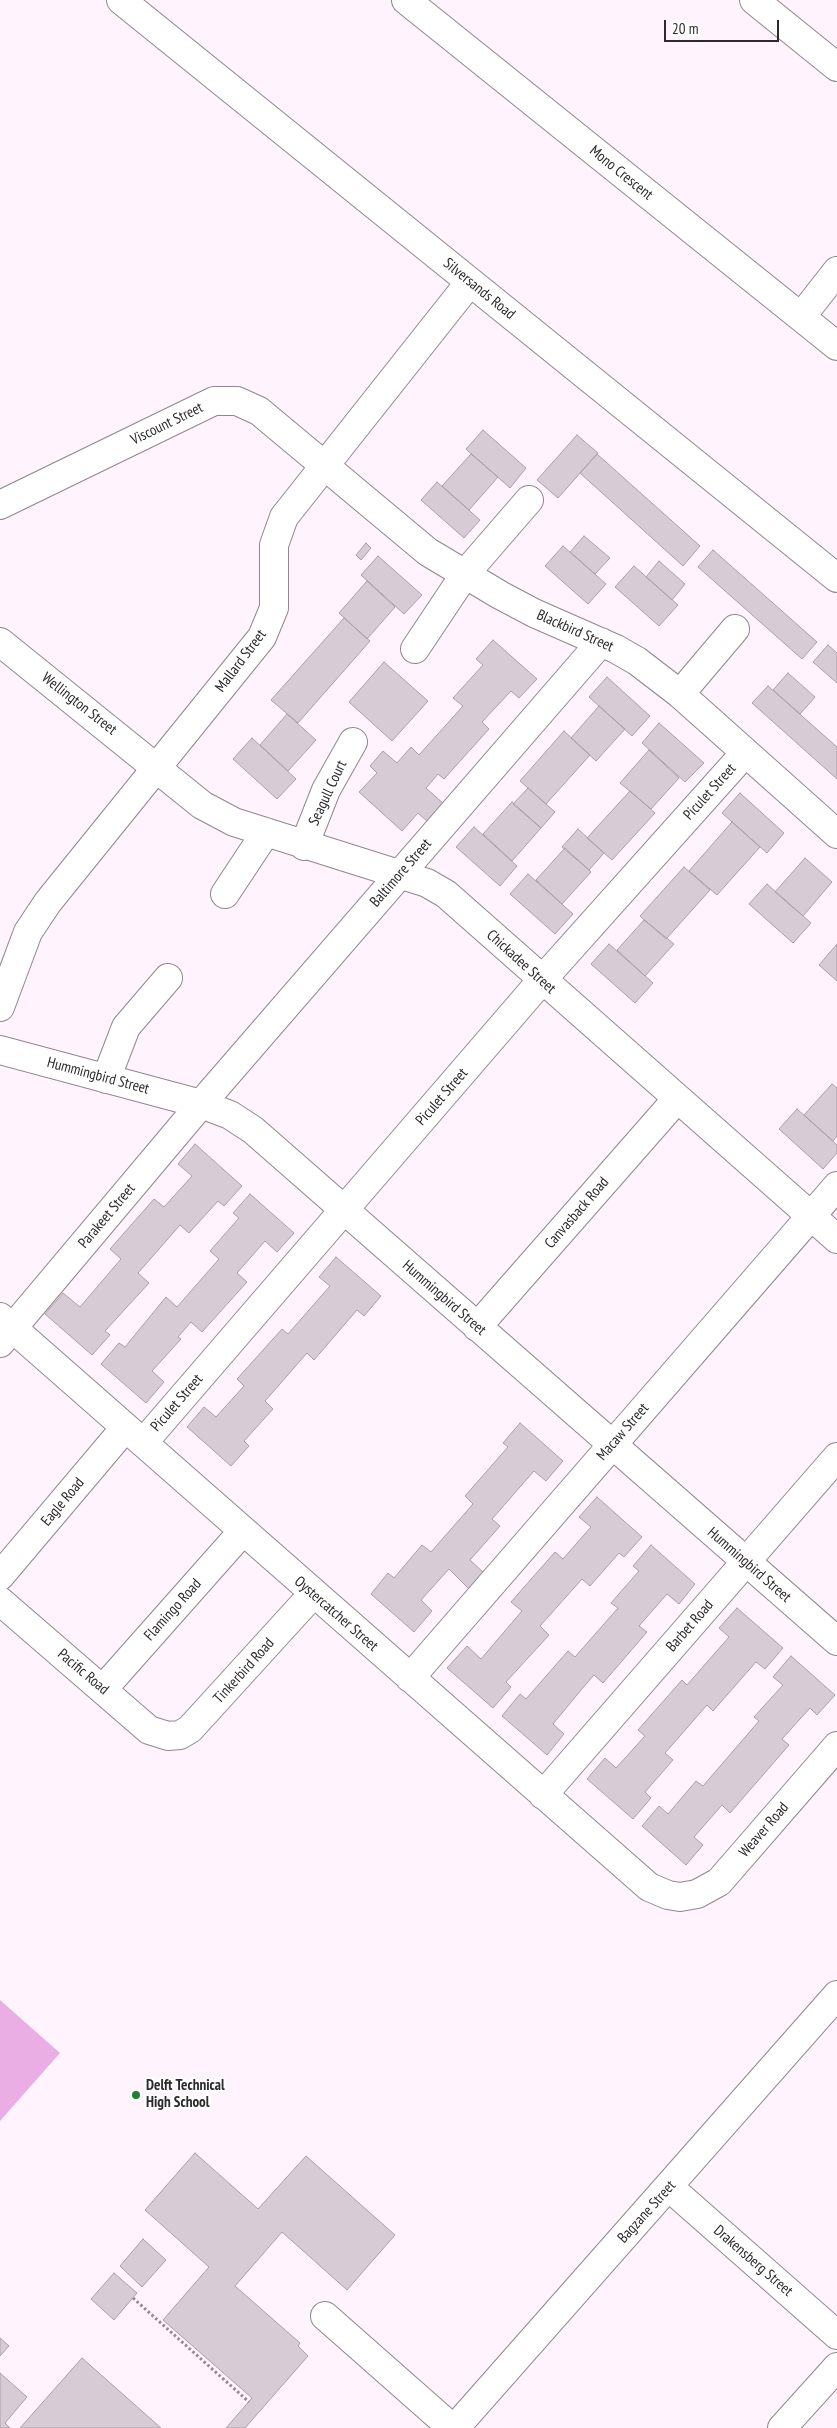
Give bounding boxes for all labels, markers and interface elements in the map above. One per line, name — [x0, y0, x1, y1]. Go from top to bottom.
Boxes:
scale bar — [667, 10, 782, 42]
text: 20 m — [672, 19, 698, 38]
street label: Mono Crescent — [586, 142, 656, 204]
street label: Silversands Road — [439, 255, 519, 323]
street label: Viscount Street — [128, 399, 206, 449]
street label: Blackbird Street — [534, 606, 616, 656]
street label: Mallard Street — [212, 626, 270, 696]
street label: Wellington Street — [38, 669, 120, 739]
street label: Seagull Court — [305, 758, 351, 828]
street label: Piculet Street — [680, 760, 740, 824]
street label: Baltimore Street — [366, 835, 436, 911]
street label: Chickadee Street — [483, 926, 559, 998]
street label: Hummingbird Street — [45, 1054, 151, 1098]
street label: Piculet Street — [412, 1065, 472, 1129]
street label: Canvasback Road — [541, 1174, 613, 1252]
street label: Parakeet Street — [75, 1180, 139, 1252]
street label: Hummingbird Street — [398, 1257, 490, 1339]
street label: Piculet Street — [147, 1371, 207, 1435]
street label: Macaw Street — [593, 1400, 653, 1464]
street label: Eagle Road — [38, 1474, 88, 1530]
street label: Hummingbird Street — [703, 1524, 795, 1606]
street label: Oystercatcher Street — [291, 1573, 381, 1655]
street label: Flamingo Road — [141, 1575, 205, 1645]
street label: Barbet Road — [663, 1596, 717, 1656]
street label: Tinkerbird Road — [210, 1635, 278, 1707]
street label: Pacific Road — [54, 1645, 112, 1699]
street label: Weaver Road — [735, 1799, 793, 1861]
place label: Delft Technical High School — [146, 2077, 225, 2112]
marker: Delft Technical High School — [130, 2089, 142, 2101]
street label: Bagzane Street — [614, 2177, 680, 2247]
street label: Drakensberg Street — [710, 2222, 796, 2300]

